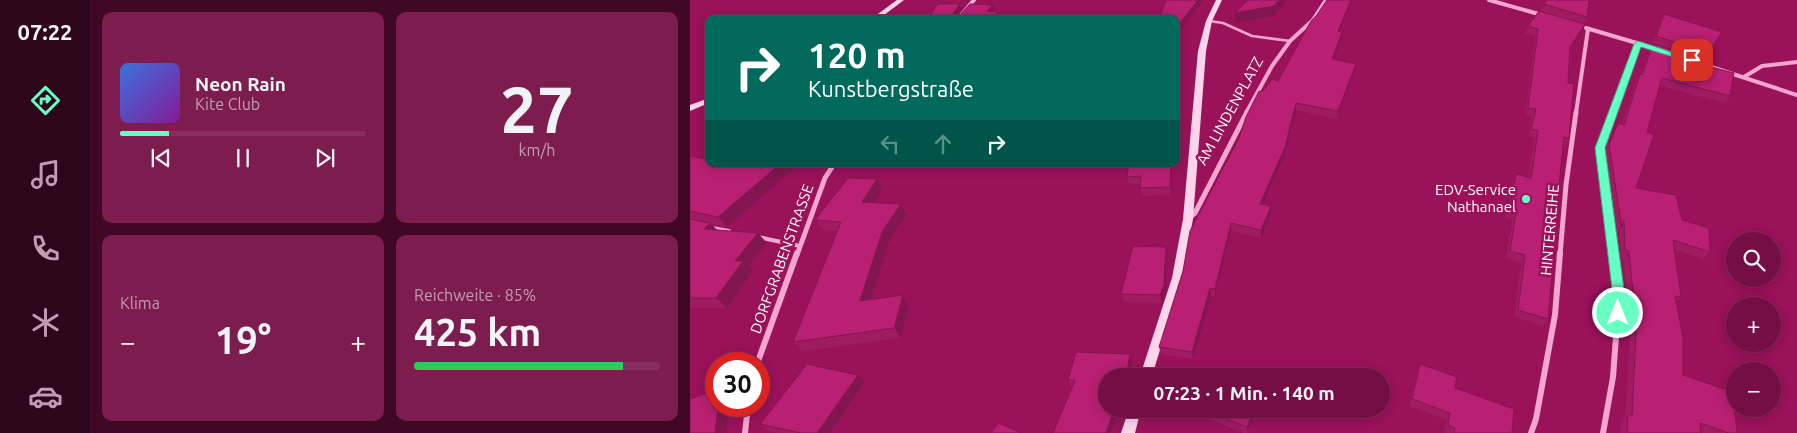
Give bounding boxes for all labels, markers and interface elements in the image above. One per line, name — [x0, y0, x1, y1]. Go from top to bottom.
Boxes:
text: 07:22 — [17, 19, 73, 44]
icon: right — [725, 35, 790, 100]
text: 120 m — [808, 35, 906, 75]
pin — [1671, 39, 1713, 81]
icon: arrive — [1678, 46, 1706, 74]
street label: AM LINDENPLATZ — [1193, 54, 1266, 168]
text: 27 — [500, 72, 574, 145]
text: Neon Rain — [195, 73, 286, 95]
text: Kunstbergstraße — [808, 76, 974, 101]
icon: directions — [28, 83, 63, 118]
text: Kite Club — [195, 95, 260, 113]
icon: left — [876, 130, 904, 158]
icon: ahead — [929, 130, 957, 158]
icon: right — [982, 130, 1010, 158]
text: km/h — [519, 141, 555, 159]
icon: previous — [147, 144, 175, 172]
icon: pause — [229, 144, 257, 172]
icon: next — [311, 144, 339, 172]
icon: music — [28, 157, 63, 192]
place label: EDV-Service Nathanael — [1435, 181, 1516, 215]
street label: DORFGRABENSTRASSE — [747, 182, 816, 336]
street label: HINTERREIHE — [1537, 184, 1562, 276]
marker: EDV-Service Nathanael — [1520, 193, 1532, 205]
icon: phone — [28, 231, 63, 266]
map controls — [1726, 232, 1781, 417]
button: search — [1726, 232, 1781, 287]
text: Reichweite · 85% — [414, 286, 536, 304]
position arrow — [1591, 286, 1643, 338]
text: Klima — [120, 294, 160, 312]
button: + — [1726, 297, 1781, 352]
icon: climate — [28, 305, 63, 340]
text: 425 km — [414, 311, 541, 353]
text: 19° — [215, 319, 271, 361]
text: − — [120, 326, 136, 357]
text: + — [350, 326, 366, 357]
speed limit sign: 30 — [705, 352, 770, 417]
button: − — [1726, 362, 1781, 417]
icon: car — [28, 379, 63, 414]
text: 07:23 · 1 Min. · 140 m — [1153, 382, 1335, 404]

